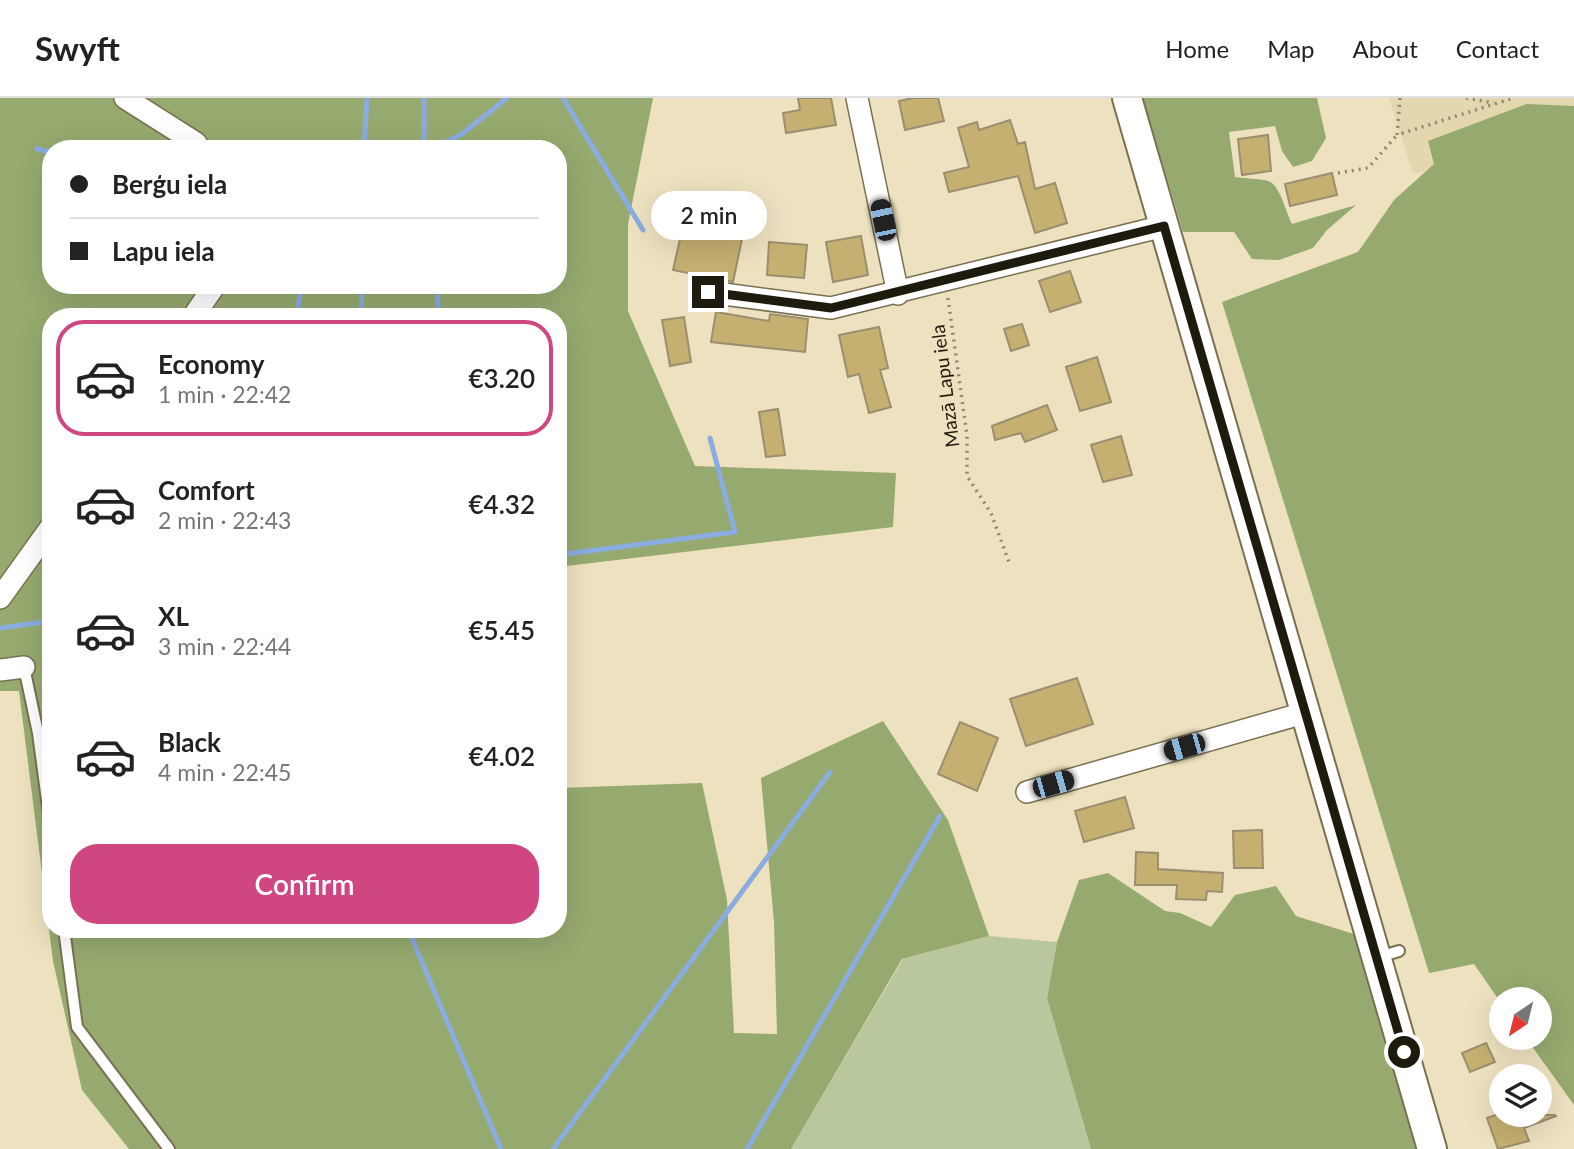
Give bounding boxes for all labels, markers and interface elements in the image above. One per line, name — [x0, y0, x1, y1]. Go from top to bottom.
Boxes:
text: Swyft — [35, 28, 120, 68]
text: Home — [1165, 34, 1229, 63]
text: Map — [1267, 34, 1315, 63]
text: About — [1353, 34, 1418, 63]
text: Contact — [1456, 34, 1539, 63]
text: Berģu iela — [112, 168, 227, 200]
callout: 2 min — [650, 190, 766, 240]
car — [869, 197, 898, 243]
text: 2 min — [681, 201, 737, 229]
text: Lapu iela — [112, 235, 215, 267]
route end — [692, 276, 724, 308]
street label: Mazā Lapu iela — [926, 323, 963, 449]
icon: car — [74, 347, 137, 410]
text: Economy — [158, 348, 264, 380]
text: €3.20 — [469, 362, 535, 394]
text: 1 min · 22:42 — [158, 380, 291, 408]
icon: car — [74, 473, 137, 536]
text: Comfort — [158, 474, 255, 506]
text: €4.32 — [469, 488, 535, 520]
text: 2 min · 22:43 — [158, 506, 291, 534]
icon: car — [74, 599, 137, 662]
text: XL — [158, 600, 189, 632]
text: €5.45 — [469, 614, 535, 646]
text: 3 min · 22:44 — [158, 632, 291, 660]
icon: car — [74, 725, 137, 788]
text: Black — [158, 726, 221, 758]
car — [1161, 731, 1208, 763]
text: €4.02 — [469, 740, 535, 772]
text: 4 min · 22:45 — [158, 758, 291, 786]
car — [1030, 768, 1077, 800]
button: Confirm — [70, 844, 539, 924]
north arrow — [1489, 987, 1552, 1050]
map controls — [1489, 987, 1552, 1127]
route start — [1388, 1036, 1420, 1068]
button: layers — [1489, 1064, 1552, 1127]

